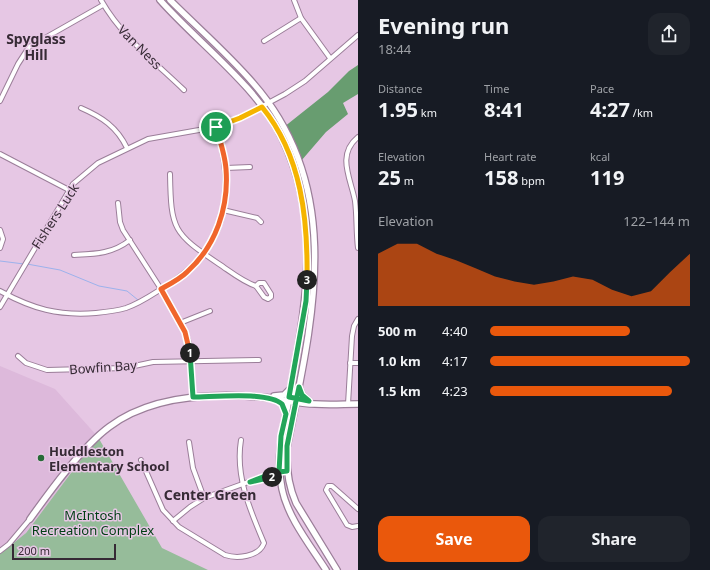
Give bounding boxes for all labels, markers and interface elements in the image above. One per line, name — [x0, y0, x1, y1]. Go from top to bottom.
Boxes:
text: Evening run — [378, 10, 509, 40]
button: share — [648, 13, 690, 55]
street label: Van Ness — [114, 21, 166, 73]
district label: Spyglass Hill — [6, 29, 66, 64]
text: 18:44 — [378, 40, 411, 58]
text: Distance — [378, 81, 423, 96]
text: Time — [484, 81, 509, 96]
text: Pace — [590, 81, 614, 96]
text: 1.95 — [378, 96, 418, 123]
text: 8:41 — [484, 96, 524, 123]
text: 4:27 — [590, 96, 630, 123]
text: km — [418, 105, 437, 120]
text: /km — [630, 105, 653, 120]
pin — [199, 110, 233, 144]
icon: arrive — [205, 116, 227, 138]
text: Elevation — [378, 149, 425, 164]
text: Heart rate — [484, 149, 537, 164]
text: kcal — [590, 149, 610, 164]
text: 25 — [378, 164, 401, 191]
text: 158 — [484, 164, 518, 191]
text: 119 — [590, 164, 624, 191]
text: m — [401, 173, 414, 188]
text: bpm — [518, 173, 545, 188]
street label: Fishers Luck — [27, 180, 83, 252]
text: Elevation — [378, 212, 434, 230]
text: 122–144 m — [623, 212, 690, 230]
pin: 3 — [297, 270, 317, 290]
text: 3 — [304, 272, 310, 287]
text: 500 m — [378, 322, 416, 340]
text: 4:40 — [442, 322, 468, 340]
pin: 1 — [180, 343, 200, 363]
text: 1 — [187, 345, 193, 360]
text: 1.0 km — [378, 352, 421, 370]
text: 4:17 — [442, 352, 468, 370]
street label: Bowfin Bay — [69, 356, 138, 378]
text: 1.5 km — [378, 382, 421, 400]
text: 4:23 — [442, 382, 468, 400]
place label: Huddleston Elementary School — [49, 442, 169, 475]
marker: Huddleston Elementary School — [36, 453, 46, 463]
pin: 2 — [262, 467, 282, 487]
text: 2 — [269, 469, 275, 484]
district label: Center Green — [164, 485, 256, 504]
park label: McIntosh Recreation Complex — [32, 506, 154, 539]
button: Save — [378, 516, 530, 562]
button: Share — [538, 516, 690, 562]
scale bar — [12, 542, 116, 561]
text: 200 m — [18, 543, 50, 558]

